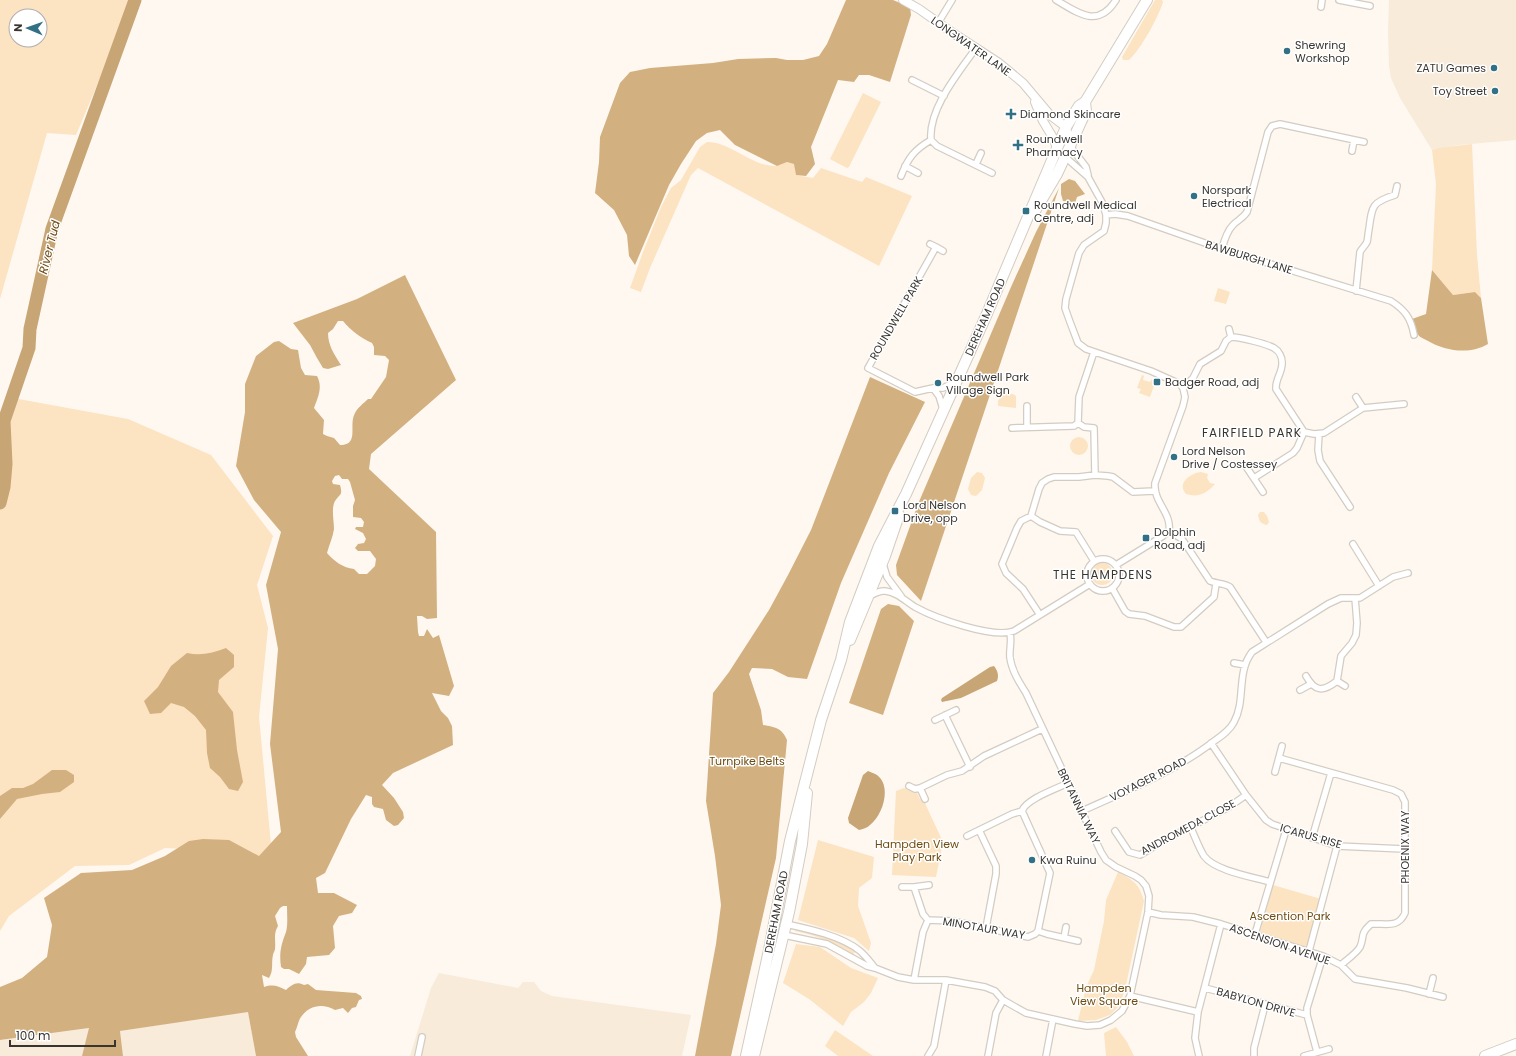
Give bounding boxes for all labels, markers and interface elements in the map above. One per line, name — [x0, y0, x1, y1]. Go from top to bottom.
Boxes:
north arrow — [8, 8, 48, 48]
street label: LONGWATER LANE — [928, 12, 1014, 80]
text: N — [10, 23, 26, 32]
place label: Shewring Workshop — [1295, 37, 1350, 66]
marker: Shewring Workshop — [1282, 46, 1292, 56]
place label: ZATU Games — [1416, 60, 1486, 76]
marker: ZATU Games — [1489, 63, 1499, 73]
place label: Toy Street — [1433, 83, 1487, 99]
marker: Toy Street — [1490, 86, 1500, 96]
place label: Diamond Skincare — [1020, 106, 1121, 122]
marker: Diamond Skincare — [1005, 108, 1017, 120]
place label: Roundwell Pharmacy — [1026, 131, 1083, 160]
marker: Roundwell Pharmacy — [1013, 140, 1023, 150]
place label: Norspark Electrical — [1202, 182, 1252, 211]
marker: Norspark Electrical — [1189, 191, 1199, 201]
place label: Roundwell Medical Centre, adj — [1034, 197, 1137, 226]
marker: Roundwell Medical Centre, adj — [1021, 206, 1031, 216]
water label: River Tud — [34, 218, 64, 276]
street label: BAWBURGH LANE — [1203, 236, 1295, 278]
street label: ROUNDWELL PARK — [866, 273, 927, 363]
street label: DEREHAM ROAD — [961, 275, 1009, 358]
place label: Roundwell Park Village Sign — [946, 369, 1029, 398]
place label: Badger Road, adj — [1165, 374, 1259, 390]
marker: Badger Road, adj — [1152, 377, 1162, 387]
marker: Roundwell Park Village Sign — [933, 378, 943, 388]
district label: FAIRFIELD PARK — [1202, 424, 1302, 441]
place label: Lord Nelson Drive / Costessey — [1182, 443, 1278, 472]
marker: Lord Nelson Drive / Costessey — [1169, 452, 1179, 462]
place label: Lord Nelson Drive, opp — [903, 497, 966, 526]
marker: Lord Nelson Drive, opp — [890, 506, 900, 516]
place label: Dolphin Road, adj — [1154, 524, 1206, 553]
marker: Dolphin Road, adj — [1141, 533, 1151, 543]
district label: THE HAMPDENS — [1053, 566, 1153, 583]
park label: Turnpike Belts — [709, 753, 785, 769]
street label: VOYAGER ROAD — [1107, 753, 1189, 805]
street label: BRITANNIA WAY — [1054, 765, 1105, 847]
street label: ANDROMEDA CLOSE — [1138, 795, 1238, 859]
street label: PHOENIX WAY — [1397, 810, 1413, 884]
street label: ICARUS RISE — [1278, 820, 1344, 852]
park label: Hampden View Play Park — [875, 836, 959, 865]
place label: Kwa Ruinu — [1040, 852, 1097, 868]
marker: Kwa Ruinu — [1027, 855, 1037, 865]
street label: DEREHAM ROAD — [760, 869, 792, 955]
park label: Ascention Park — [1250, 908, 1331, 924]
street label: MINOTAUR WAY — [941, 913, 1027, 943]
street label: ASCENSION AVENUE — [1228, 919, 1332, 969]
park label: Hampden View Square — [1070, 980, 1138, 1009]
street label: BABYLON DRIVE — [1215, 983, 1297, 1021]
scale bar — [10, 1022, 115, 1048]
text: 100 m — [16, 1027, 50, 1044]

